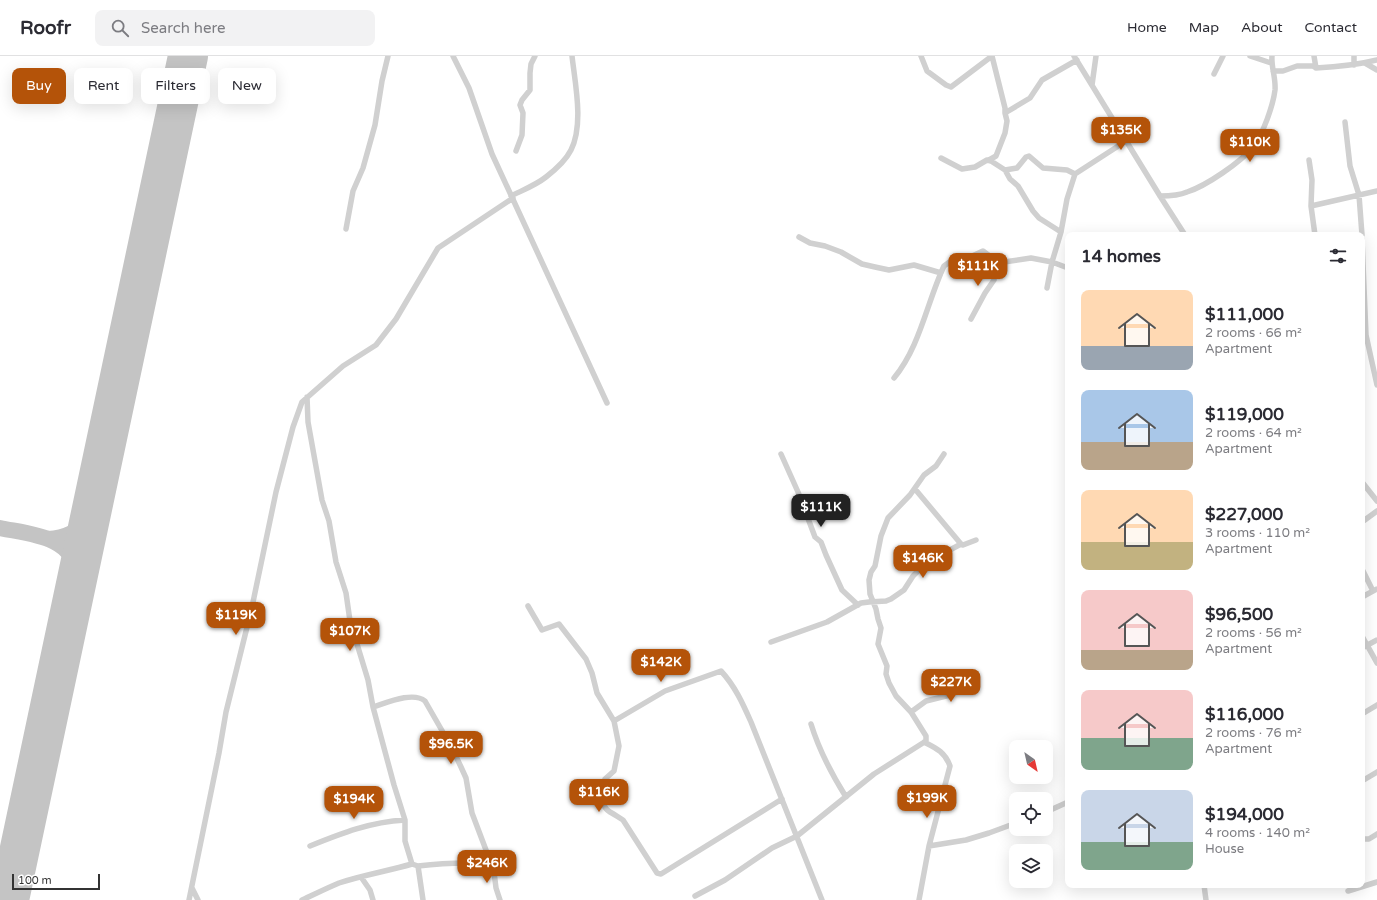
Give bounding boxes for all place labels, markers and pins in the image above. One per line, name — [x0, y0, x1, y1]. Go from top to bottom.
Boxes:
pin: $135K — [1093, 117, 1149, 151]
pin: $110K — [1222, 129, 1278, 163]
pin: $111K — [950, 253, 1006, 287]
pin: $111K — [793, 494, 849, 528]
pin: $146K — [895, 545, 951, 579]
pin: $119K — [208, 602, 264, 636]
pin: $107K — [322, 618, 378, 652]
pin: $142K — [633, 649, 689, 683]
pin: $227K — [923, 669, 979, 703]
pin: $96.5K — [418, 731, 484, 765]
pin: $116K — [571, 779, 627, 813]
pin: $199K — [899, 785, 955, 819]
pin: $194K — [326, 786, 382, 820]
pin: $246K — [459, 850, 515, 884]

